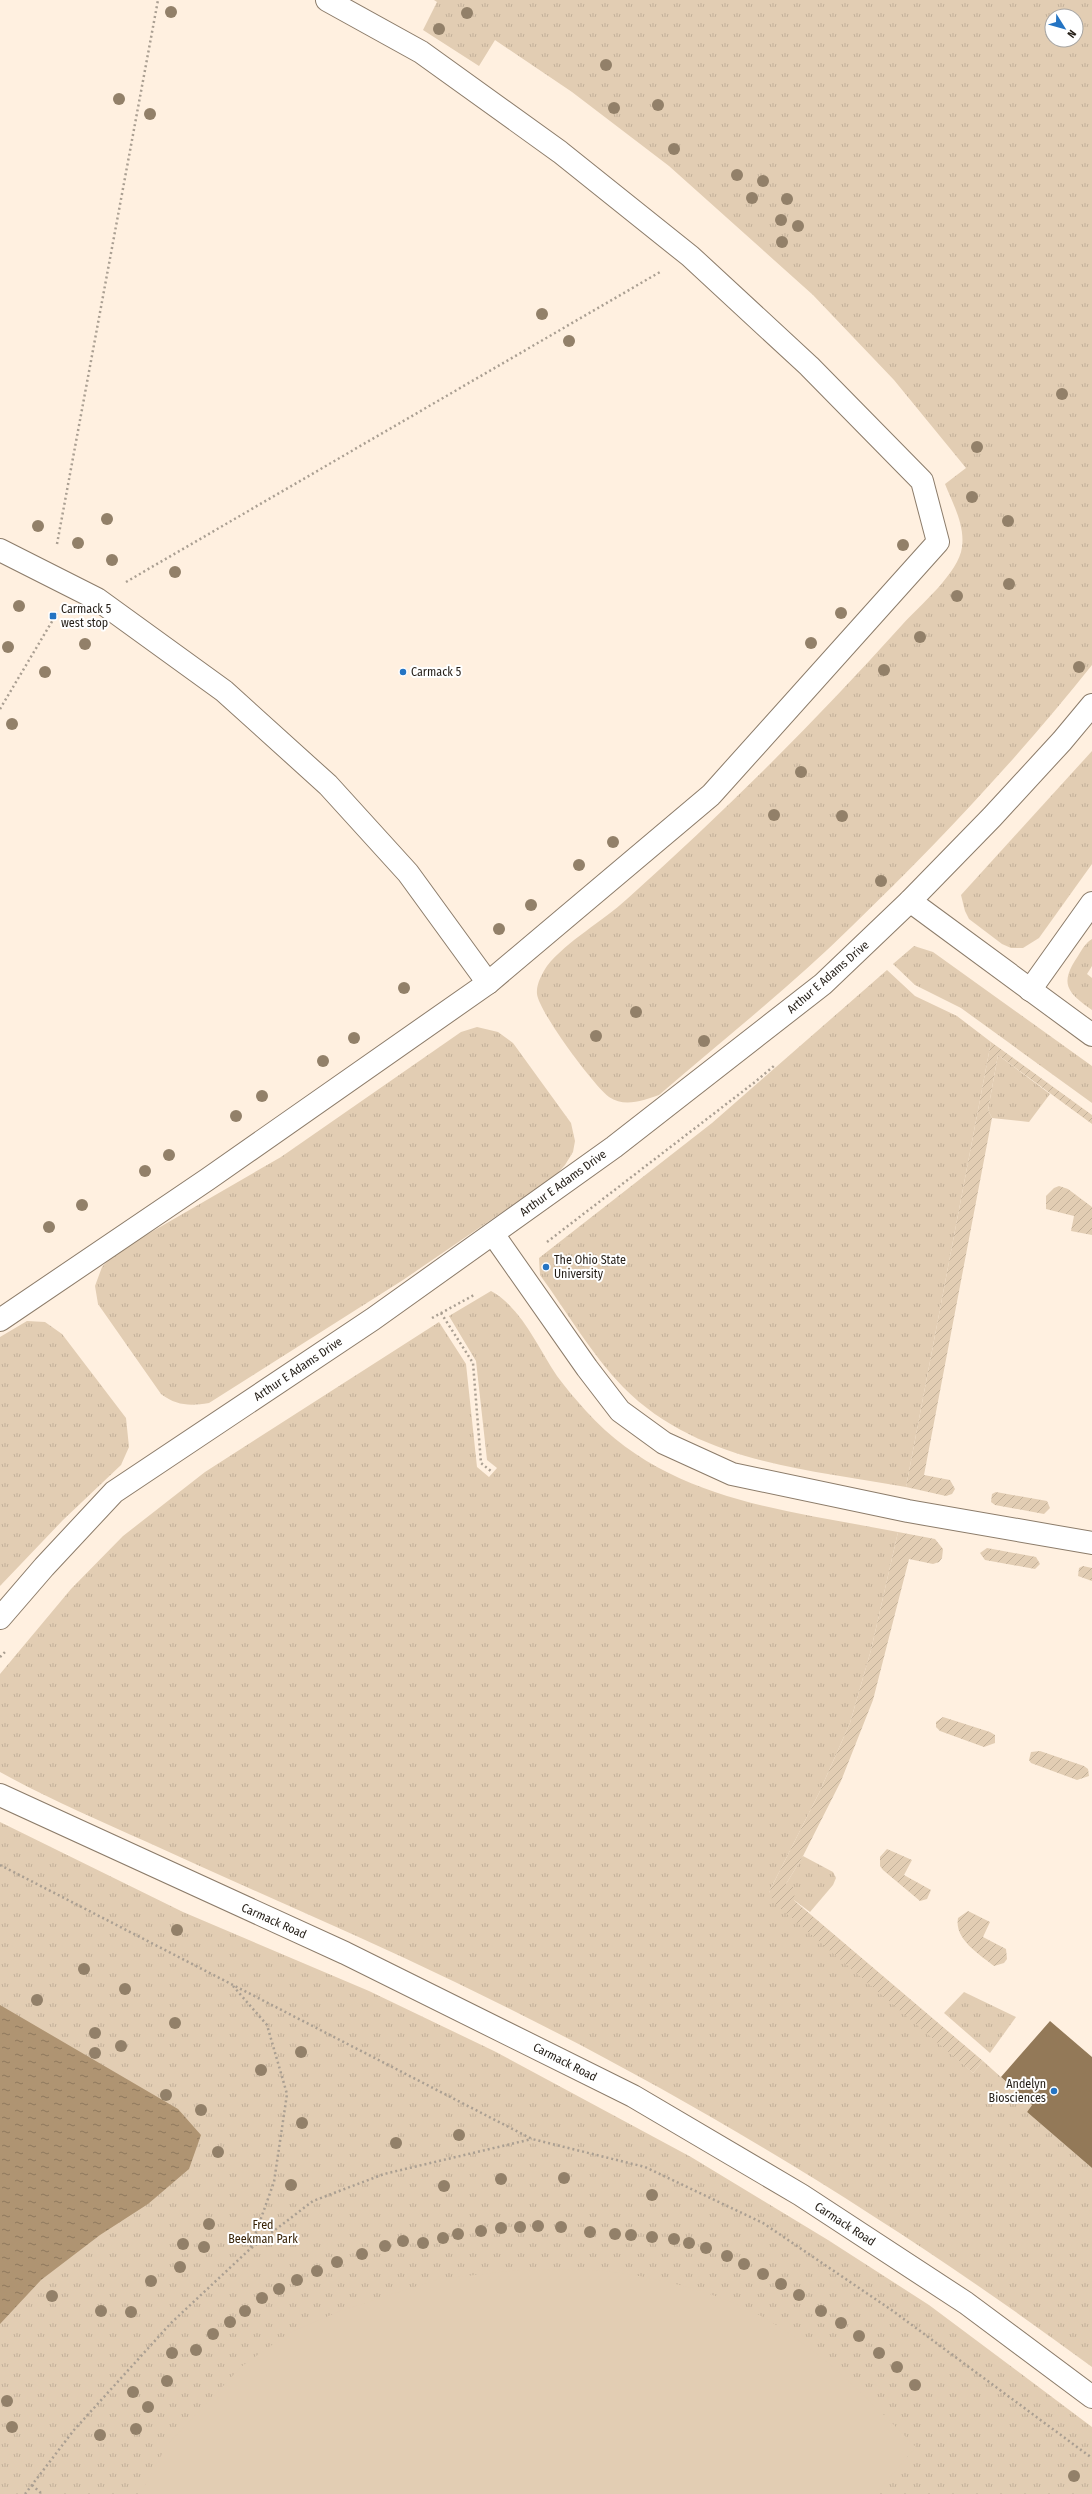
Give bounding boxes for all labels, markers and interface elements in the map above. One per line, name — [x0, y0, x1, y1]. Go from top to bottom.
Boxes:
north arrow — [1044, 8, 1084, 48]
text: N — [1064, 27, 1079, 40]
place label: Carmack 5 west stop — [61, 602, 112, 630]
marker: Carmack 5 west stop — [48, 611, 58, 621]
place label: Carmack 5 — [411, 665, 462, 679]
marker: Carmack 5 — [398, 667, 408, 677]
street label: Arthur E Adams Drive — [784, 938, 872, 1016]
street label: Arthur E Adams Drive — [517, 1147, 609, 1219]
place label: The Ohio State University — [554, 1253, 626, 1281]
marker: The Ohio State University — [541, 1262, 551, 1272]
street label: Arthur E Adams Drive — [251, 1334, 345, 1404]
street label: Carmack Road — [239, 1900, 309, 1942]
street label: Carmack Road — [531, 2040, 599, 2084]
place label: Andelyn Biosciences — [989, 2077, 1046, 2105]
marker: Andelyn Biosciences — [1049, 2086, 1059, 2096]
street label: Carmack Road — [812, 2199, 878, 2249]
park label: Fred Beekman Park — [228, 2218, 298, 2246]

